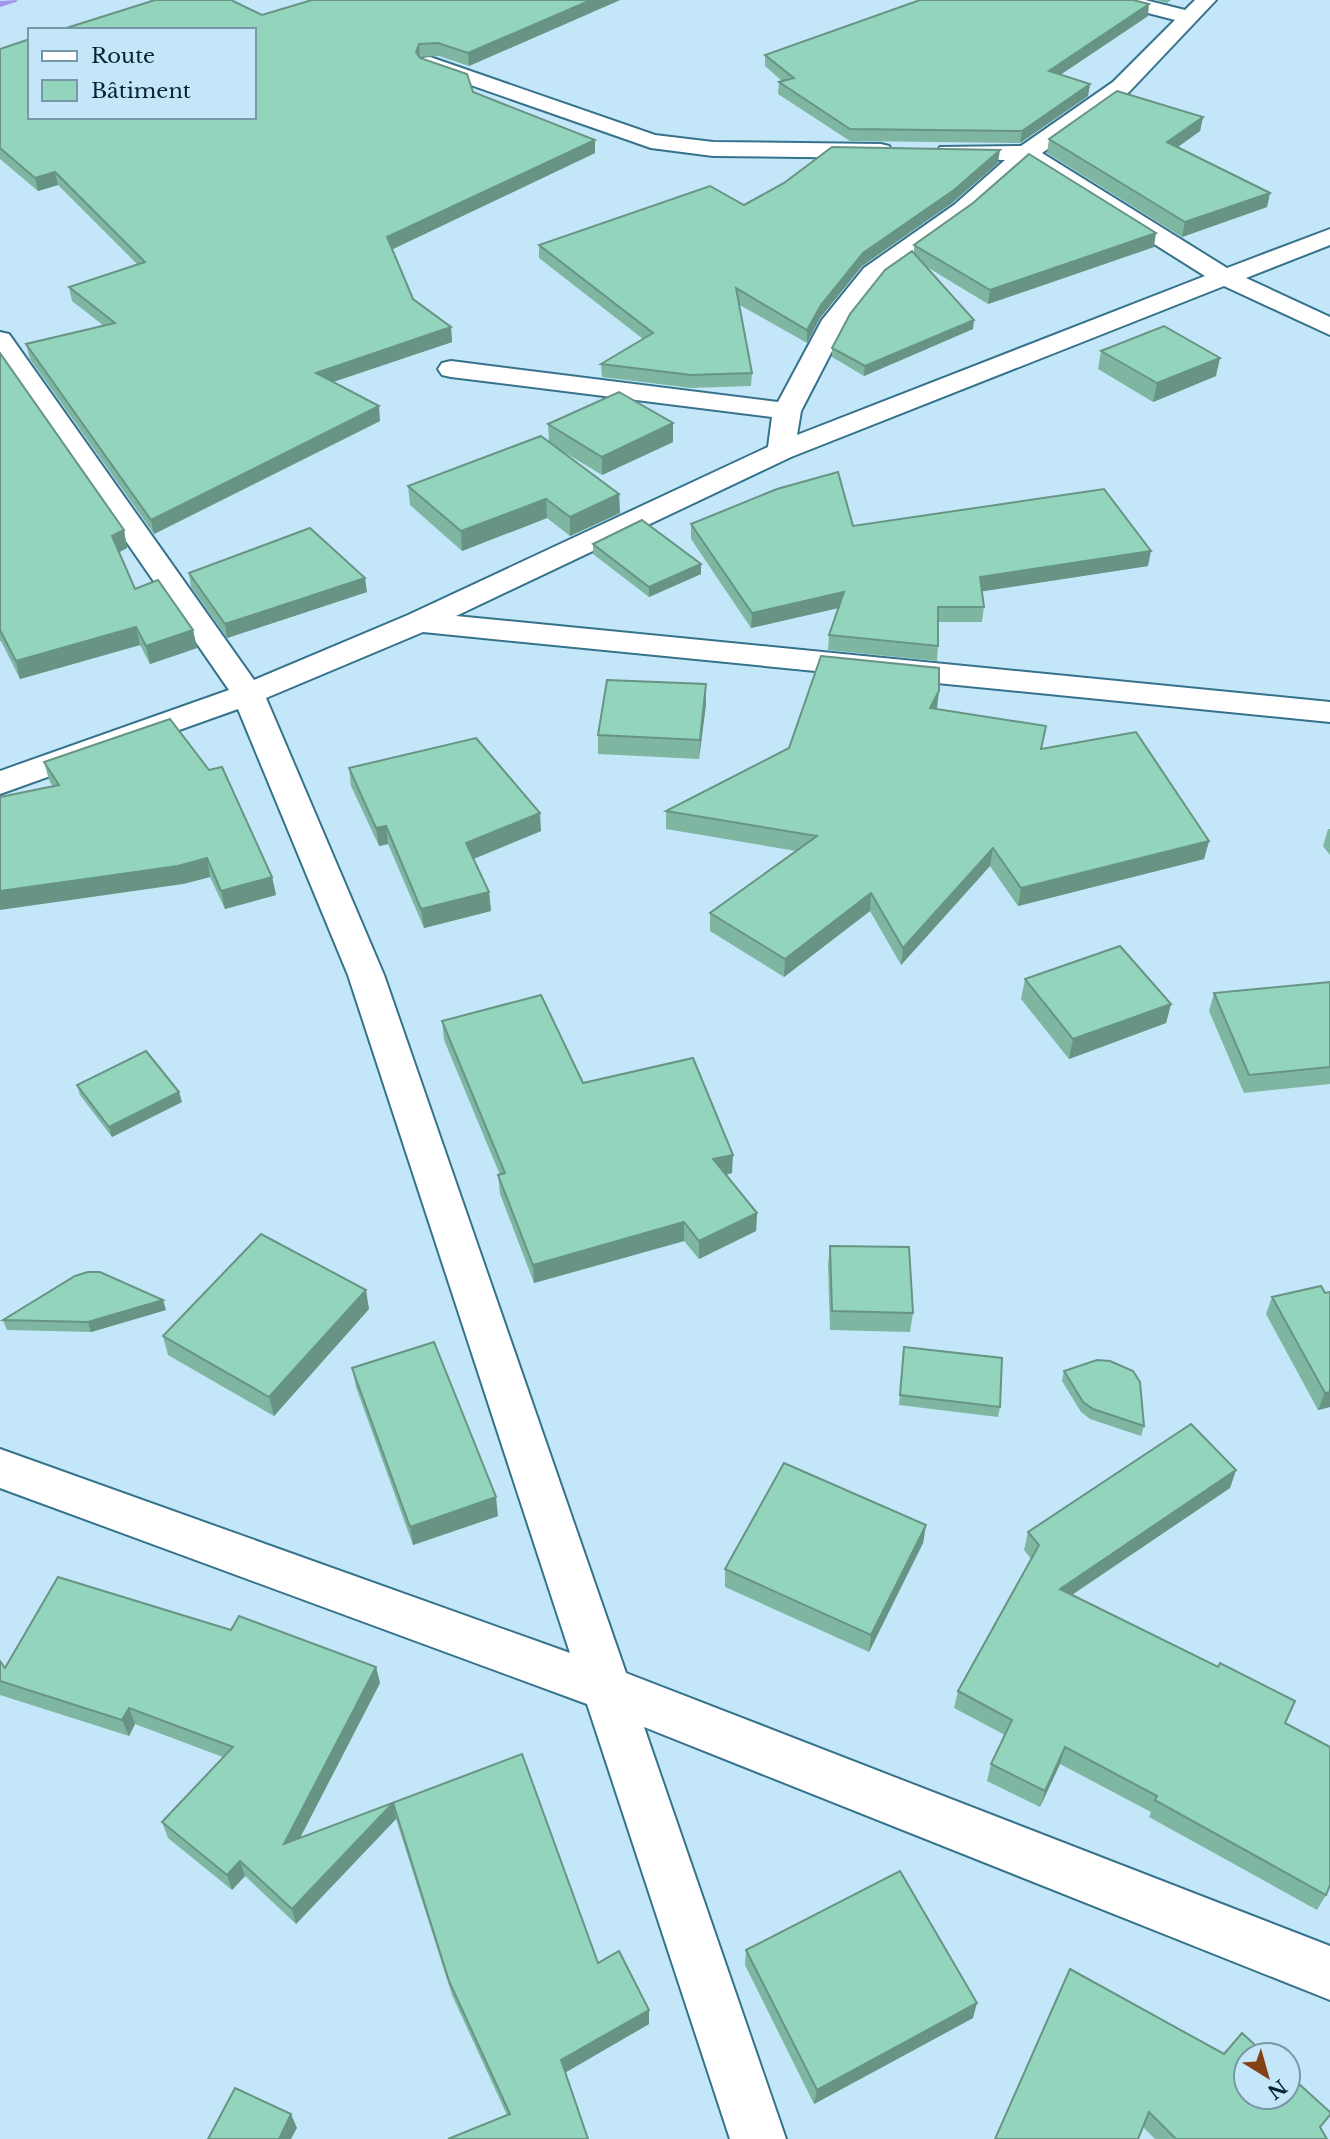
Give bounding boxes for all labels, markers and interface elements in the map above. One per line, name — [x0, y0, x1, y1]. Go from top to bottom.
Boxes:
legend — [28, 28, 256, 119]
text: Route — [91, 43, 155, 69]
text: Bâtiment — [91, 78, 191, 104]
north arrow — [1232, 2041, 1302, 2111]
text: N — [1263, 2075, 1291, 2104]

